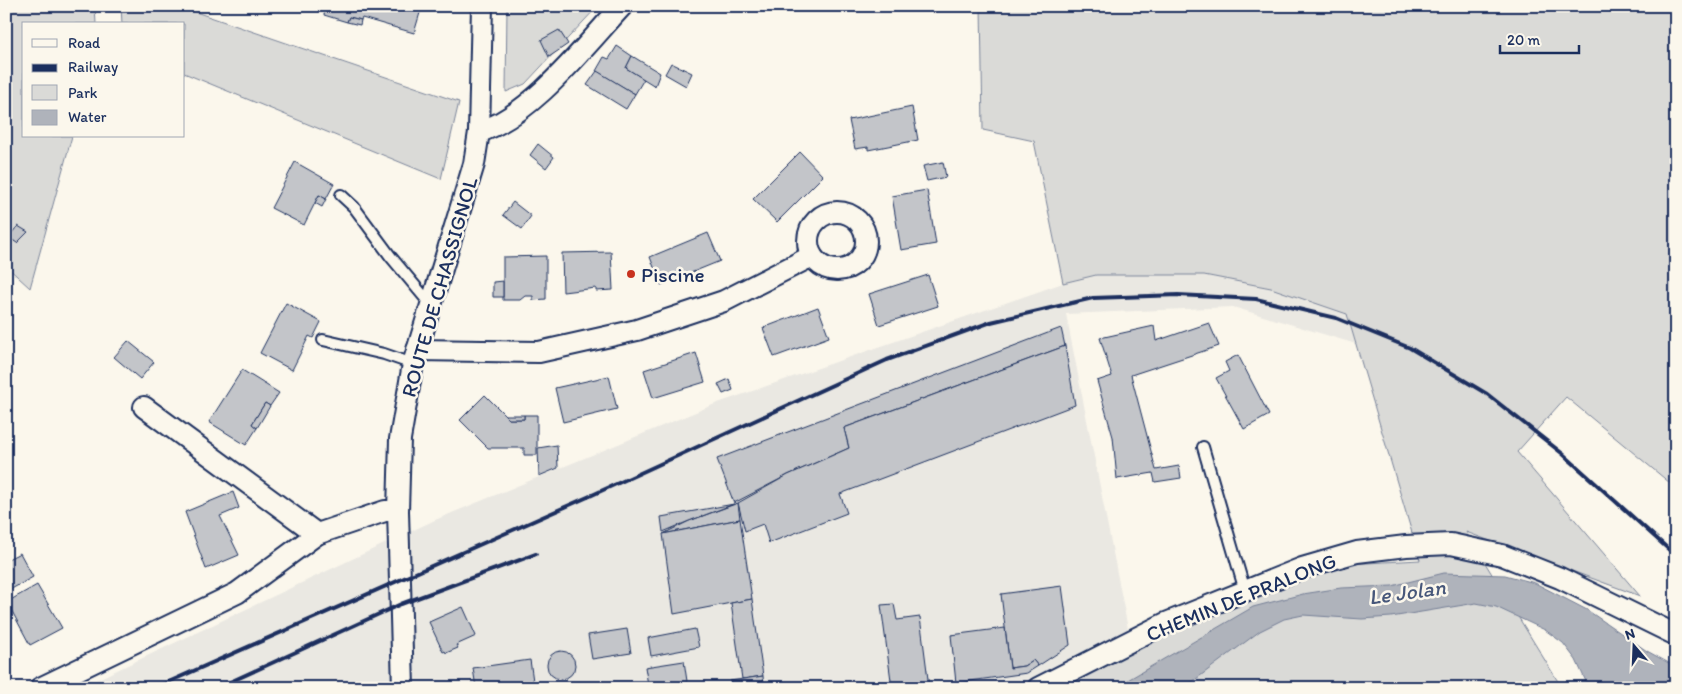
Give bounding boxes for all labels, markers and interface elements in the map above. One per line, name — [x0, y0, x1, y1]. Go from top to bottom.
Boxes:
legend — [22, 22, 185, 138]
scale bar — [1500, 22, 1578, 54]
text: 20 m — [1507, 31, 1541, 49]
text: Road — [68, 34, 101, 52]
text: Railway — [68, 58, 118, 76]
text: Park — [68, 84, 98, 102]
text: Water — [68, 108, 107, 126]
street label: ROUTE DE CHASSIGNOL — [396, 174, 482, 400]
place label: Piscine — [641, 262, 705, 287]
marker: Piscine — [625, 268, 637, 280]
street label: CHEMIN DE PRALONG — [1142, 547, 1340, 647]
water label: Le Jolan — [1367, 573, 1447, 611]
north arrow — [1610, 622, 1660, 672]
text: N — [1623, 625, 1637, 644]

